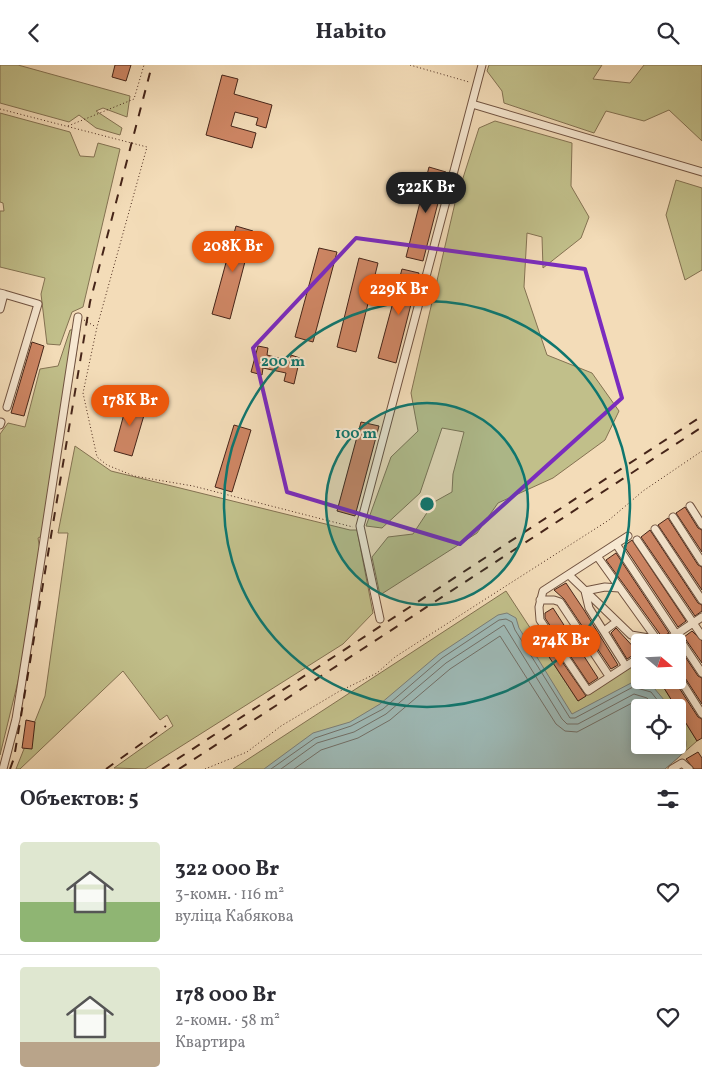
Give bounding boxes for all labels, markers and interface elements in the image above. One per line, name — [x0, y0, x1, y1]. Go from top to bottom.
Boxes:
text: Habito — [316, 17, 386, 48]
icon: back — [20, 19, 48, 47]
icon: search — [654, 19, 682, 47]
pin: 322K Br — [380, 171, 472, 214]
text: 322K Br — [397, 177, 455, 199]
pin: 208K Br — [187, 231, 279, 273]
text: 208K Br — [203, 236, 263, 258]
pin: 229K Br — [353, 273, 445, 316]
text: 229K Br — [370, 279, 428, 301]
text: 200 m — [261, 352, 305, 373]
pin: 178K Br — [84, 385, 176, 427]
text: 178K Br — [102, 390, 158, 412]
text: 100 m — [335, 424, 378, 445]
centre of rings — [418, 495, 436, 513]
pin: 274K Br — [515, 625, 607, 667]
text: 274K Br — [532, 630, 590, 652]
north arrow — [631, 634, 686, 689]
map controls — [631, 634, 686, 754]
button: locate — [631, 699, 686, 754]
text: Объектов: 5 — [20, 785, 139, 814]
icon: filters — [654, 785, 682, 813]
text: 322 000 Br — [175, 855, 279, 884]
icon: home — [60, 862, 120, 922]
icon: heart — [654, 878, 682, 906]
text: 3-комн. · 116 m² — [175, 884, 284, 906]
text: вуліца Кабякова — [175, 906, 294, 928]
text: 178 000 Br — [175, 981, 276, 1010]
icon: home — [60, 987, 120, 1047]
icon: heart — [654, 1003, 682, 1031]
text: 2-комн. · 58 m² — [175, 1010, 280, 1032]
text: Квартира — [175, 1032, 245, 1054]

